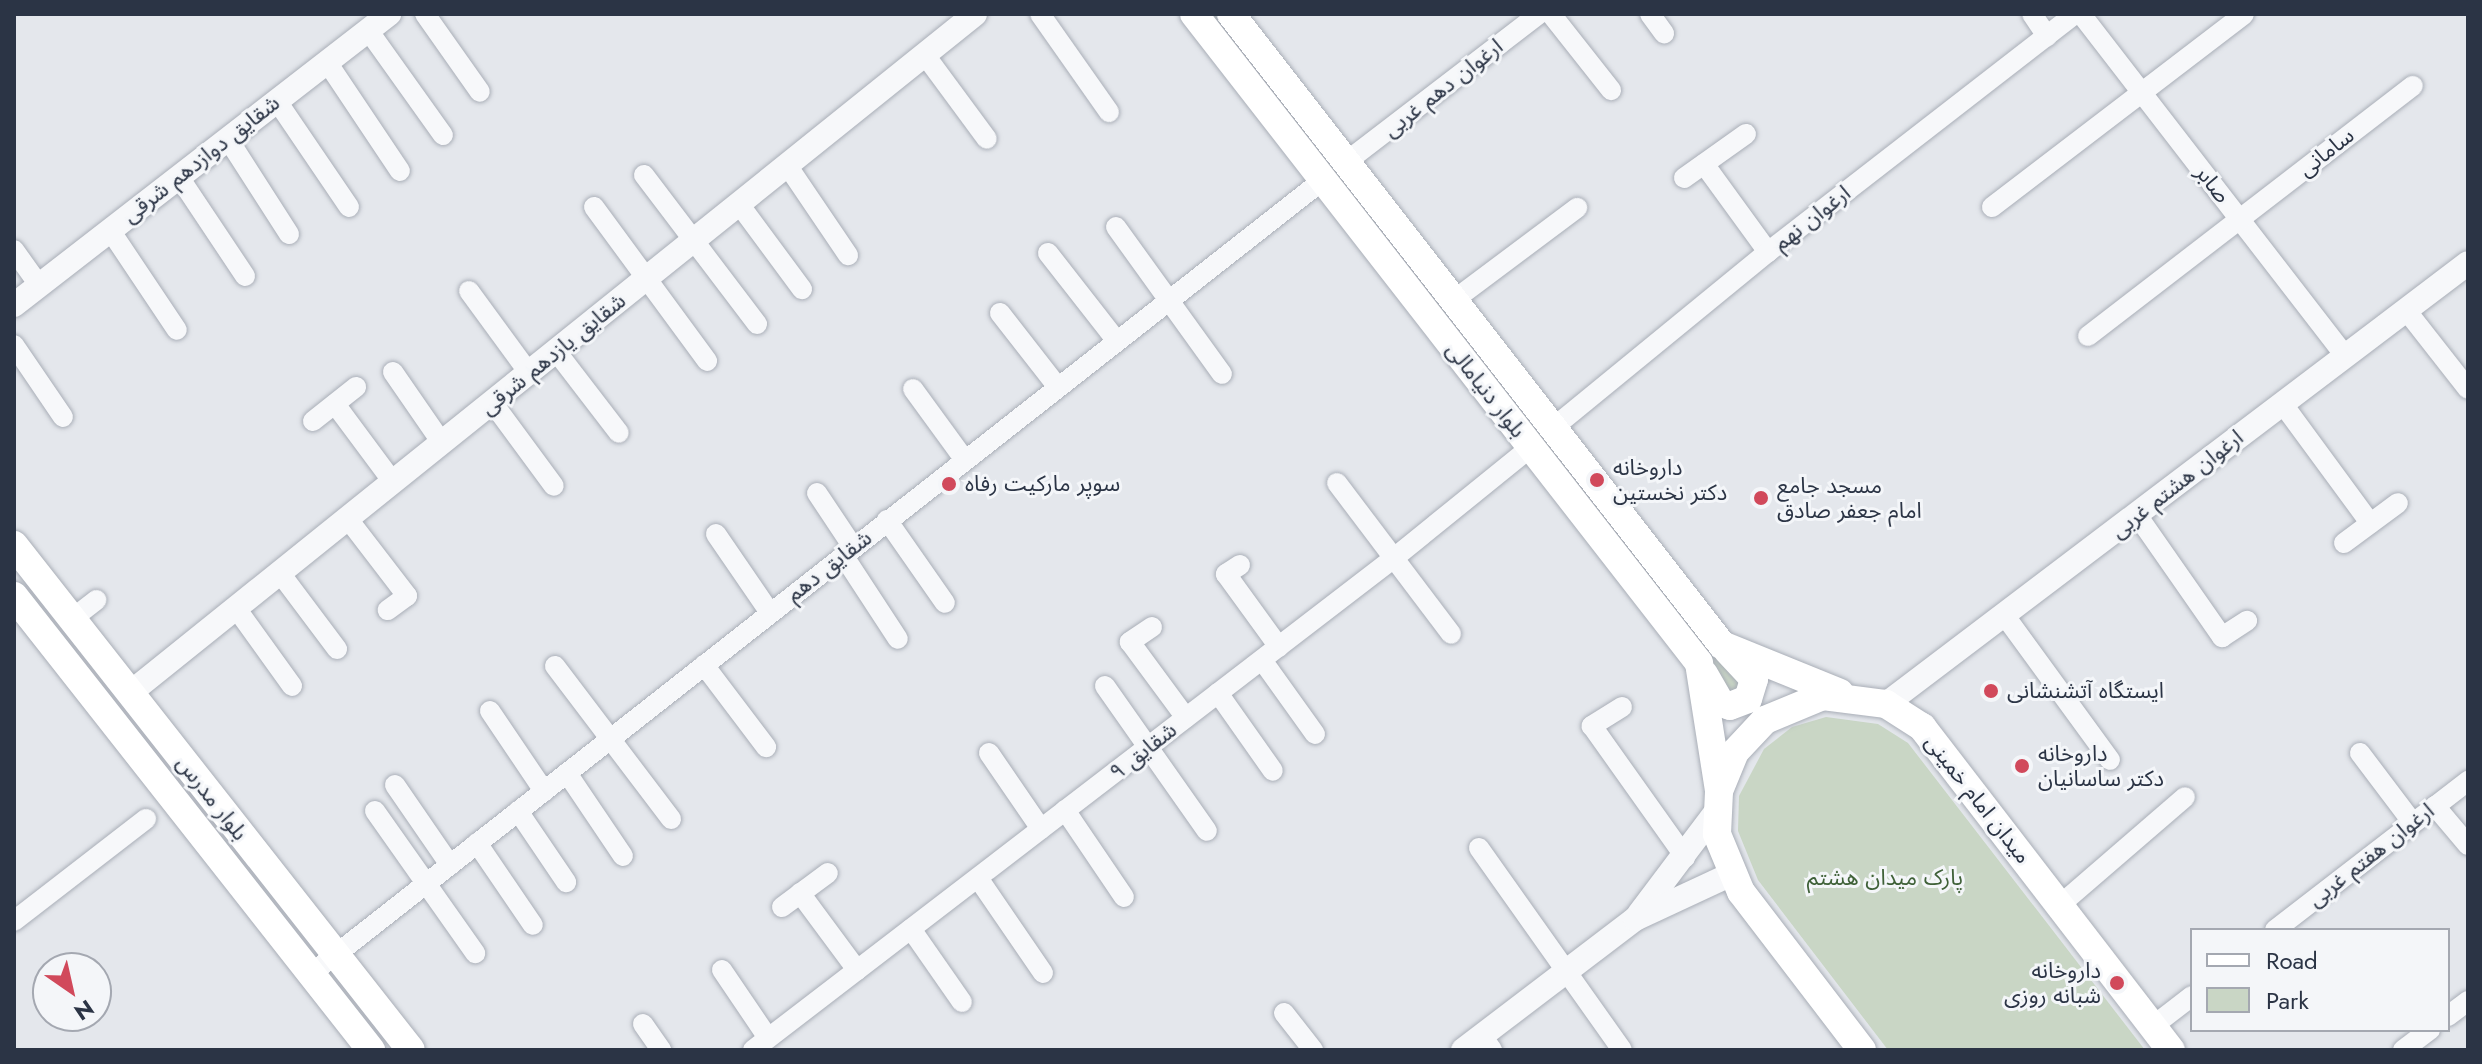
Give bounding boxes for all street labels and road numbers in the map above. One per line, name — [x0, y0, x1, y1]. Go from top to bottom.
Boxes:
street label: ارغوان دهم غربی — [1378, 33, 1508, 143]
street label: شقایق دوازدهم شرقی — [117, 90, 285, 228]
street label: سامانی — [2293, 122, 2359, 182]
street label: صابر — [2190, 160, 2236, 208]
street label: ارغوان نهم — [1768, 180, 1856, 256]
street label: شقایق یازدهم شرقی — [475, 287, 631, 421]
street label: بلوار دنیامالی — [1441, 337, 1531, 443]
street label: ارغوان هشتم غربی — [2106, 424, 2248, 544]
street label: شقایق دهم — [781, 525, 877, 607]
street label: شقایق ۹ — [1104, 717, 1182, 785]
street label: میدان امام خمینی — [1919, 729, 2037, 869]
street label: بلوار مدرس — [171, 750, 253, 846]
street label: ارغوان هفتم غربی — [2303, 797, 2439, 913]

